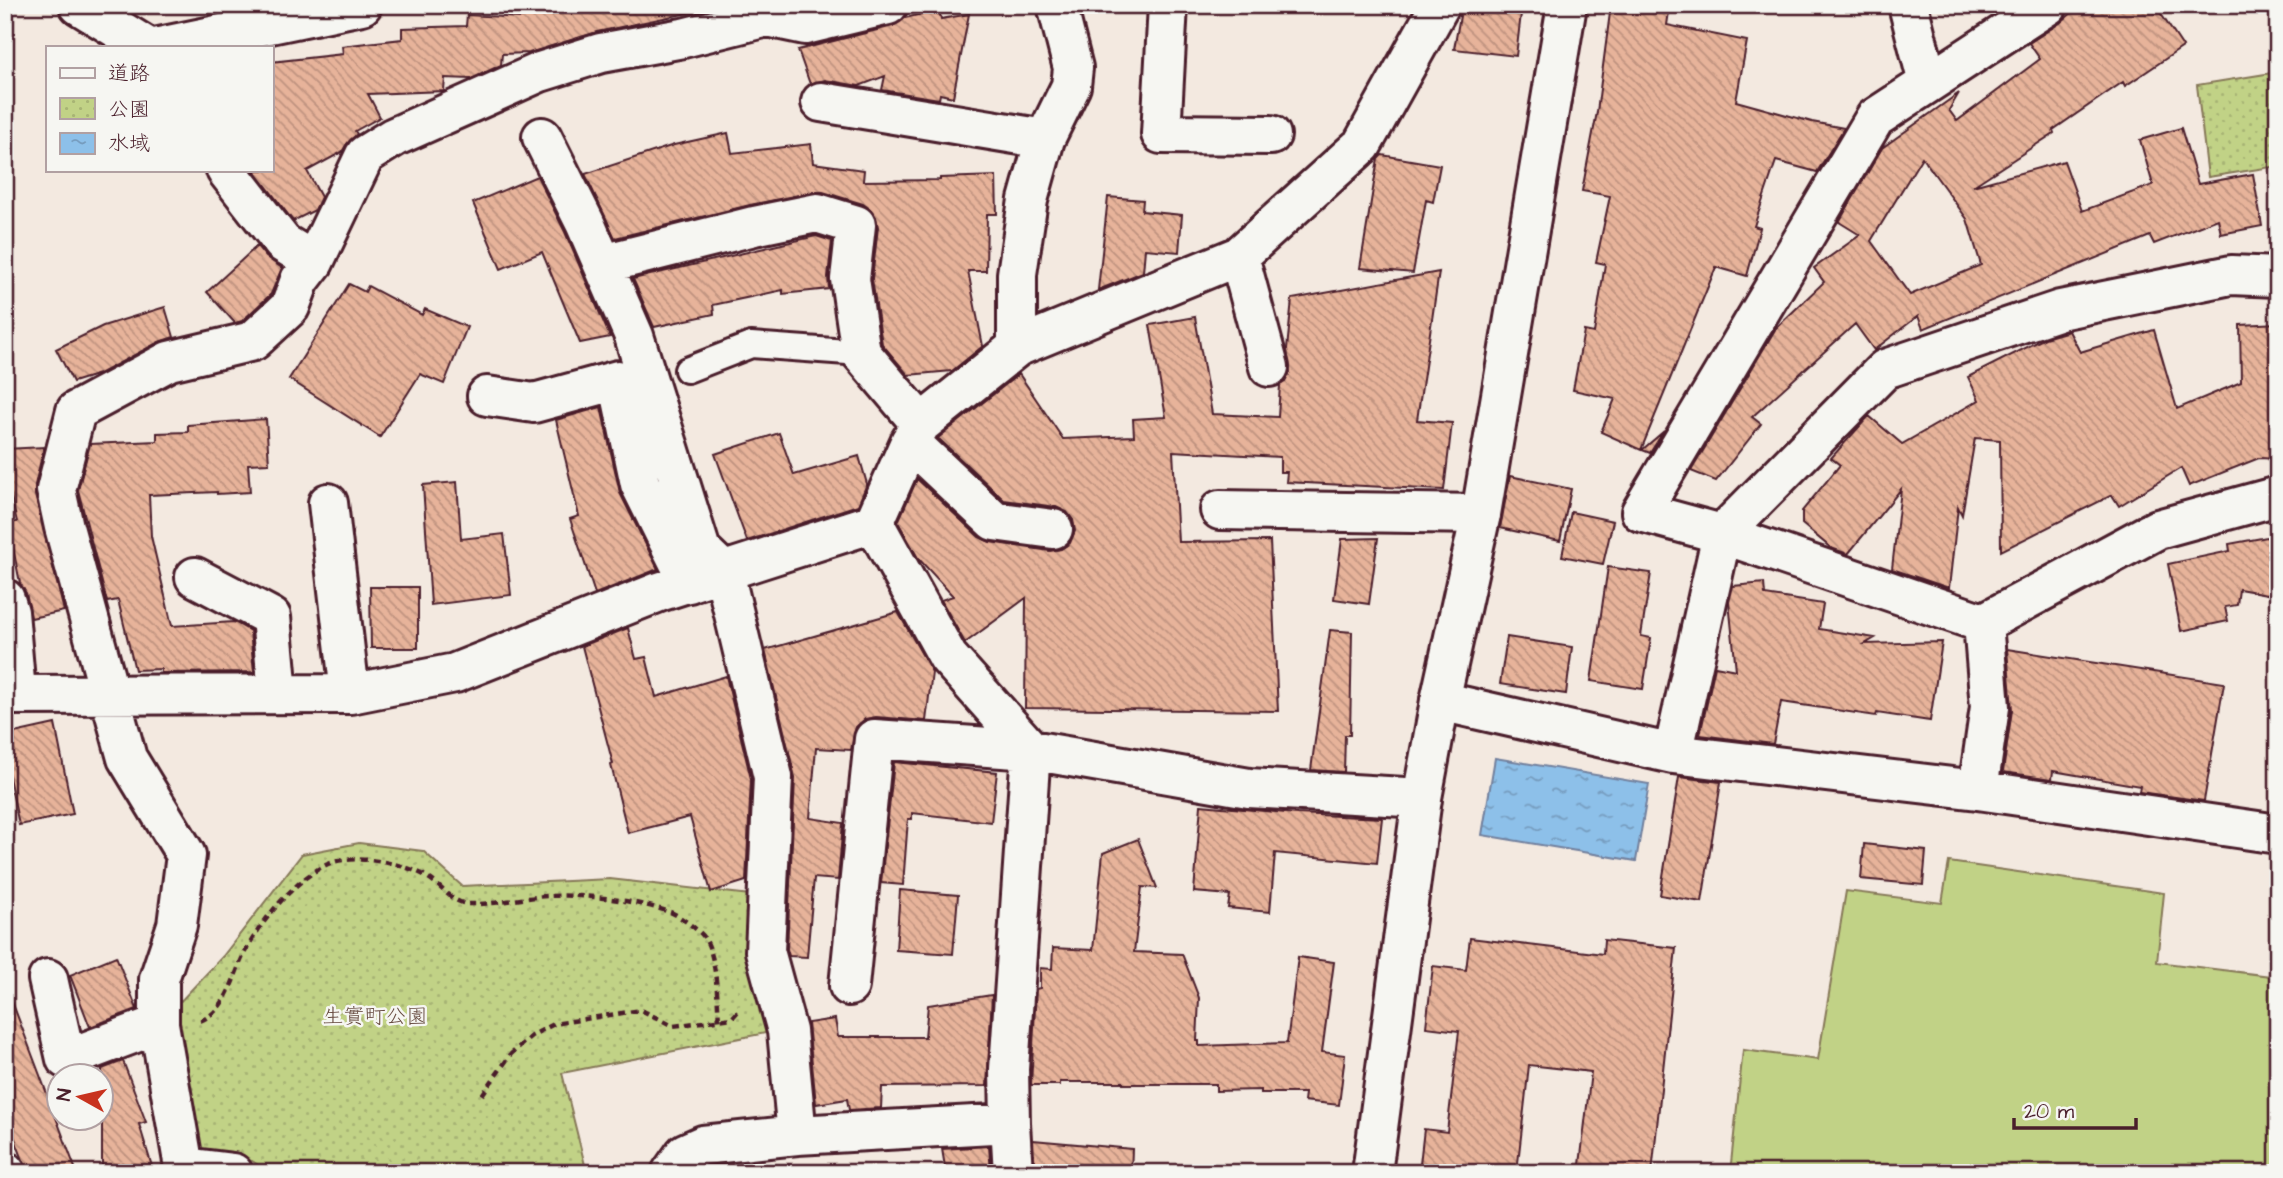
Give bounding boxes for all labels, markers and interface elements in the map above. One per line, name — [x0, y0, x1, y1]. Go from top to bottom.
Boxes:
legend — [46, 46, 273, 172]
text: 道路 — [108, 59, 150, 88]
text: 公園 — [108, 95, 150, 124]
text: 水域 — [108, 129, 150, 158]
park label: 生實町公園 — [323, 1002, 428, 1031]
north arrow — [46, 1062, 116, 1132]
text: N — [50, 1087, 79, 1103]
scale bar — [2014, 1087, 2136, 1131]
text: 20 m — [2024, 1097, 2075, 1126]

